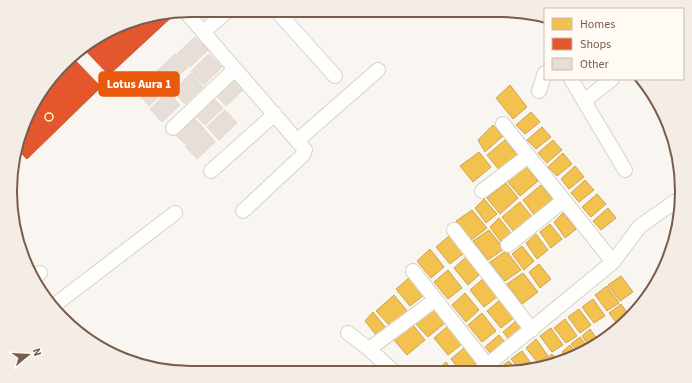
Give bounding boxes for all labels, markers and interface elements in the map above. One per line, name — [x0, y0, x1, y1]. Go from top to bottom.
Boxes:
legend — [544, 8, 684, 80]
text: Homes — [580, 16, 615, 33]
text: Shops — [580, 36, 611, 53]
text: Other — [580, 56, 610, 73]
callout: Lotus Aura 1 — [99, 72, 179, 96]
text: Lotus Aura 1 — [107, 76, 171, 93]
north arrow — [8, 335, 48, 375]
text: N — [29, 346, 45, 358]

